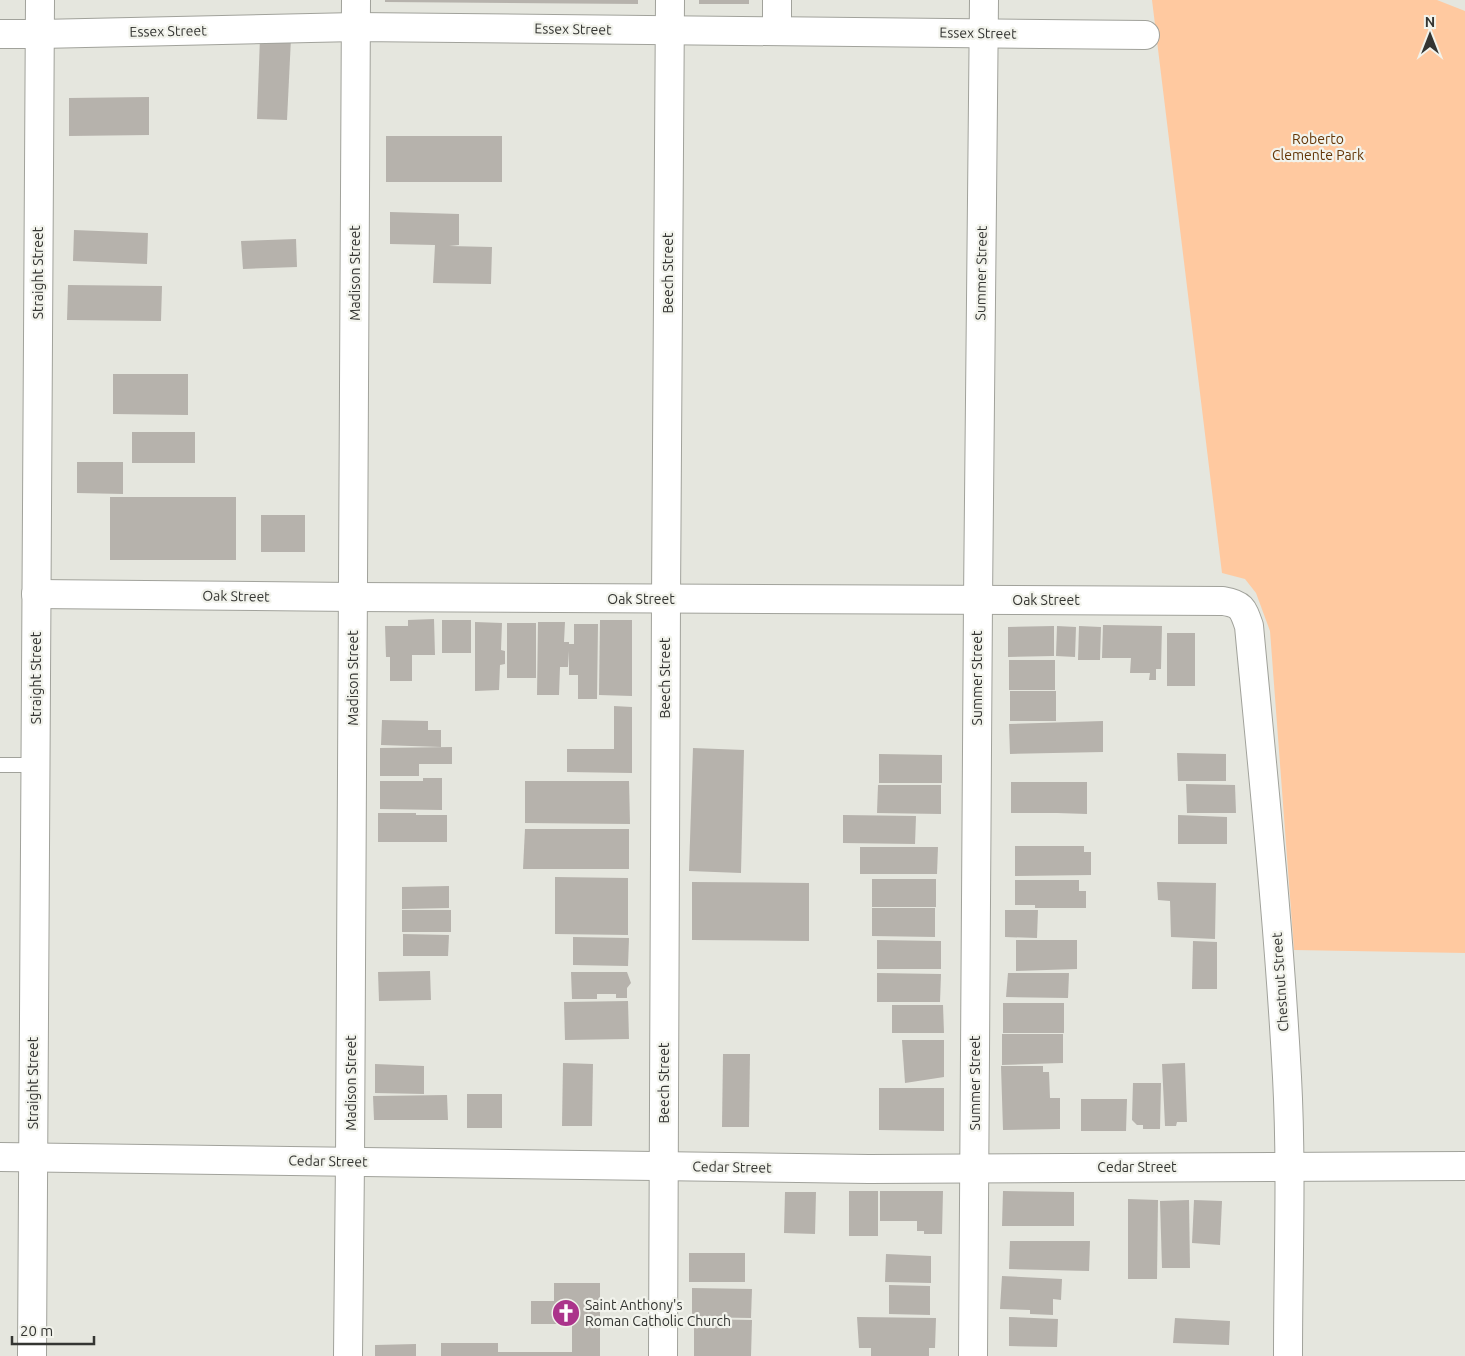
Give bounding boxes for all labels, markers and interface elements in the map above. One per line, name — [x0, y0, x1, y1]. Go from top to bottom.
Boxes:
north arrow — [1405, 10, 1455, 60]
text: N — [1425, 14, 1435, 30]
street label: Essex Street — [534, 20, 612, 38]
street label: Essex Street — [129, 22, 207, 40]
street label: Essex Street — [939, 24, 1017, 42]
park label: Roberto Clemente Park — [1272, 131, 1364, 163]
street label: Madison Street — [347, 225, 363, 321]
street label: Summer Street — [972, 225, 990, 321]
street label: Straight Street — [30, 226, 46, 319]
street label: Beech Street — [660, 232, 676, 314]
street label: Oak Street — [202, 587, 270, 605]
street label: Oak Street — [607, 591, 675, 607]
street label: Oak Street — [1012, 592, 1080, 608]
street label: Madison Street — [345, 630, 361, 726]
street label: Summer Street — [969, 630, 985, 725]
street label: Straight Street — [28, 631, 44, 724]
street label: Beech Street — [657, 637, 673, 719]
street label: Chestnut Street — [1269, 931, 1291, 1032]
street label: Madison Street — [343, 1035, 359, 1131]
street label: Summer Street — [967, 1035, 983, 1130]
street label: Straight Street — [25, 1036, 41, 1129]
street label: Beech Street — [656, 1042, 672, 1124]
street label: Cedar Street — [288, 1152, 368, 1170]
street label: Cedar Street — [692, 1158, 772, 1176]
street label: Cedar Street — [1097, 1159, 1177, 1175]
place label: Saint Anthony's Roman Catholic Church — [585, 1297, 731, 1329]
church icon: Saint Anthony's Roman Catholic Church — [551, 1298, 581, 1328]
scale bar — [12, 1314, 95, 1346]
text: 20 m — [20, 1322, 53, 1339]

